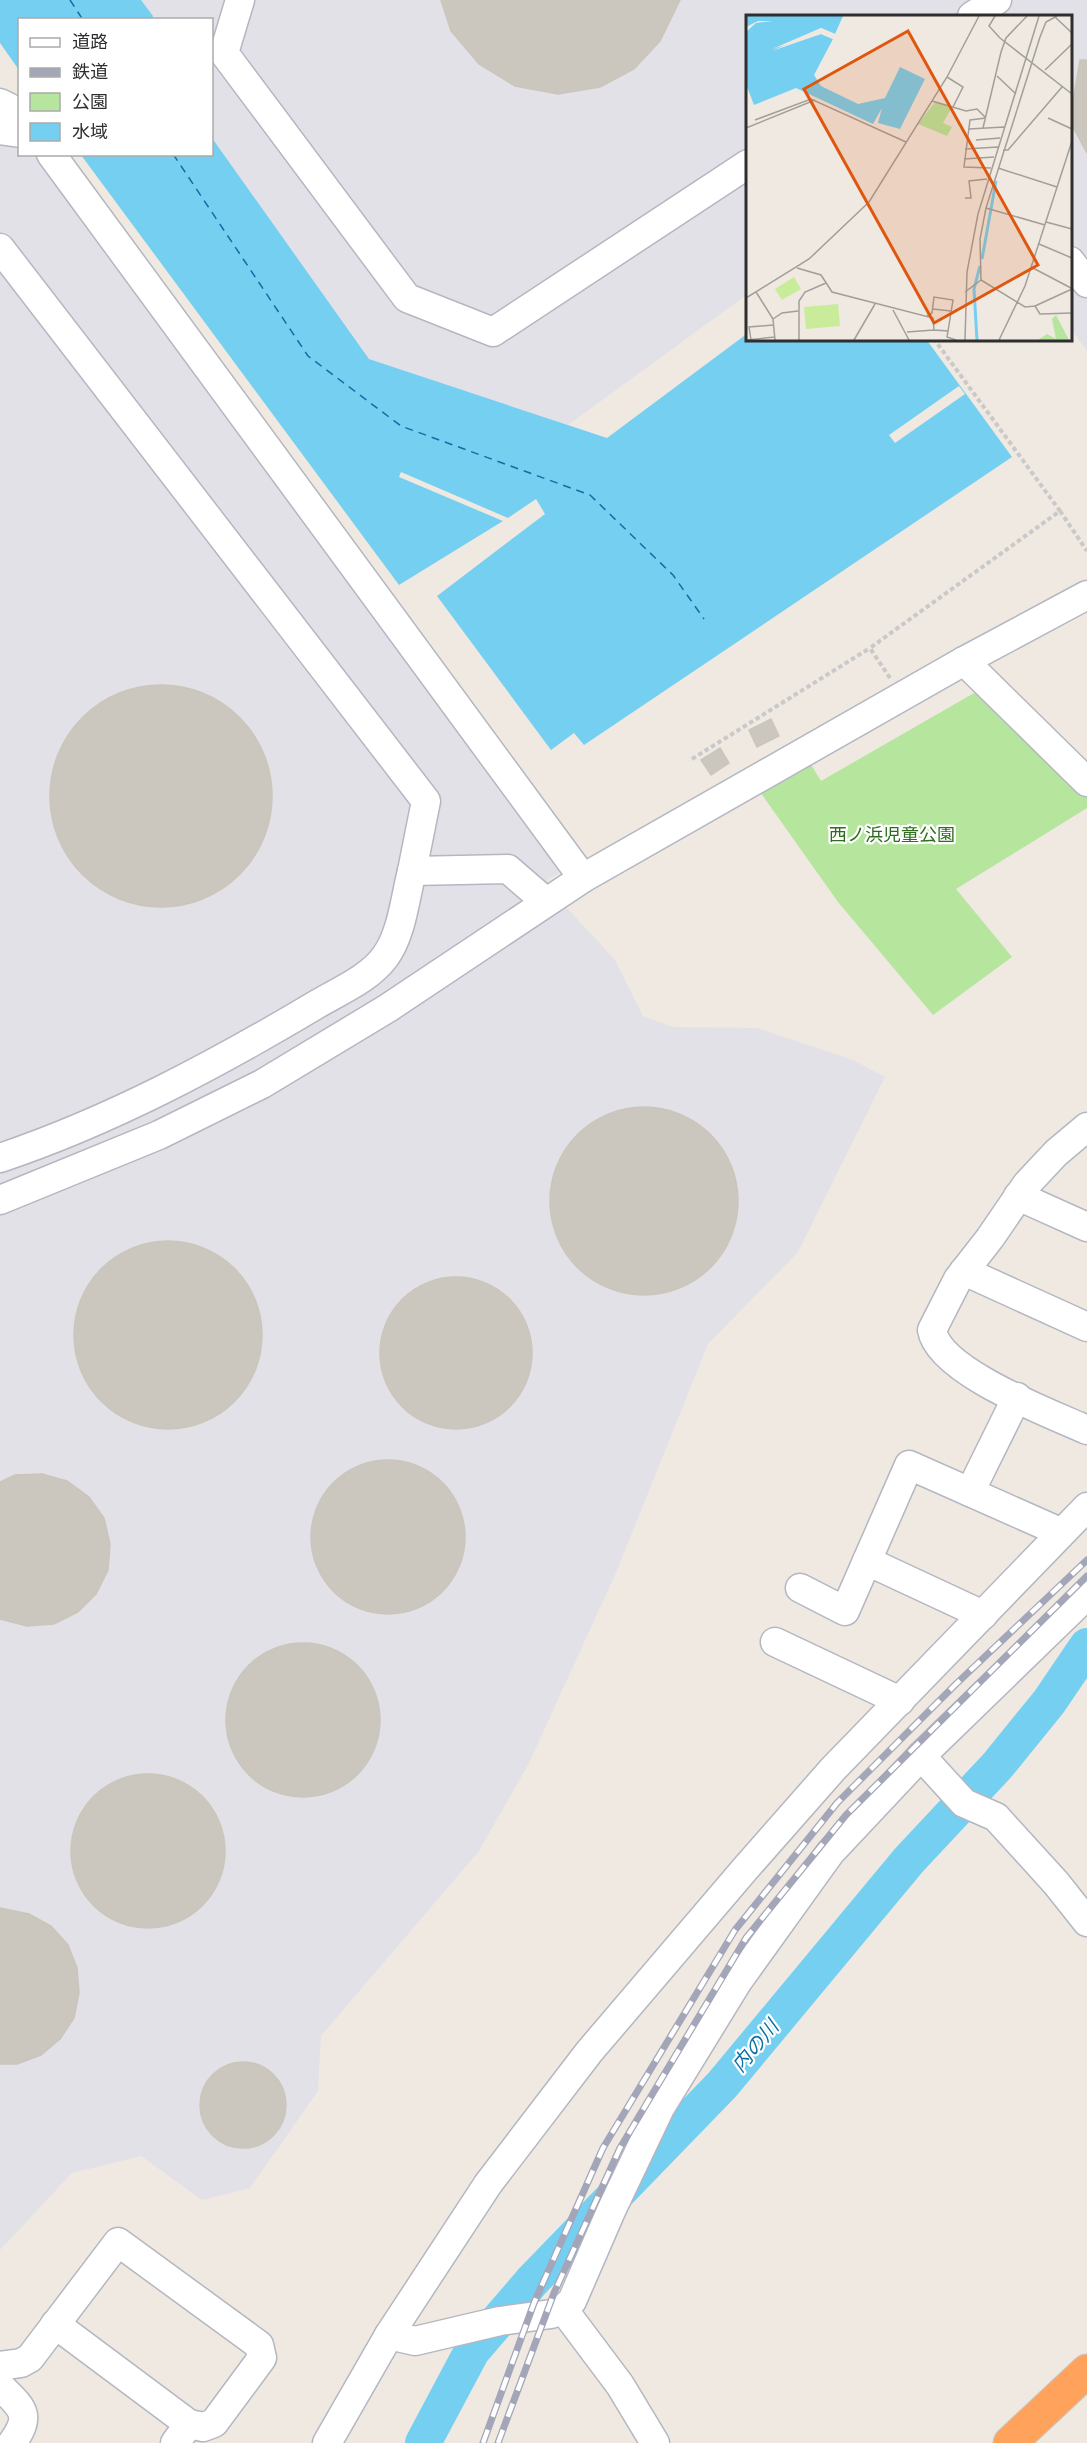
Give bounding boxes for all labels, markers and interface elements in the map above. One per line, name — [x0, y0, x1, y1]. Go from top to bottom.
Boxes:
inset map — [746, 15, 1072, 340]
legend — [18, 18, 213, 156]
text: 道路 — [72, 30, 108, 52]
text: 鉄道 — [72, 60, 108, 82]
text: 公園 — [72, 90, 108, 112]
text: 水域 — [72, 120, 108, 142]
park label: 西ノ浜児童公園 — [829, 823, 955, 845]
water label: 内の川 — [726, 2013, 784, 2076]

